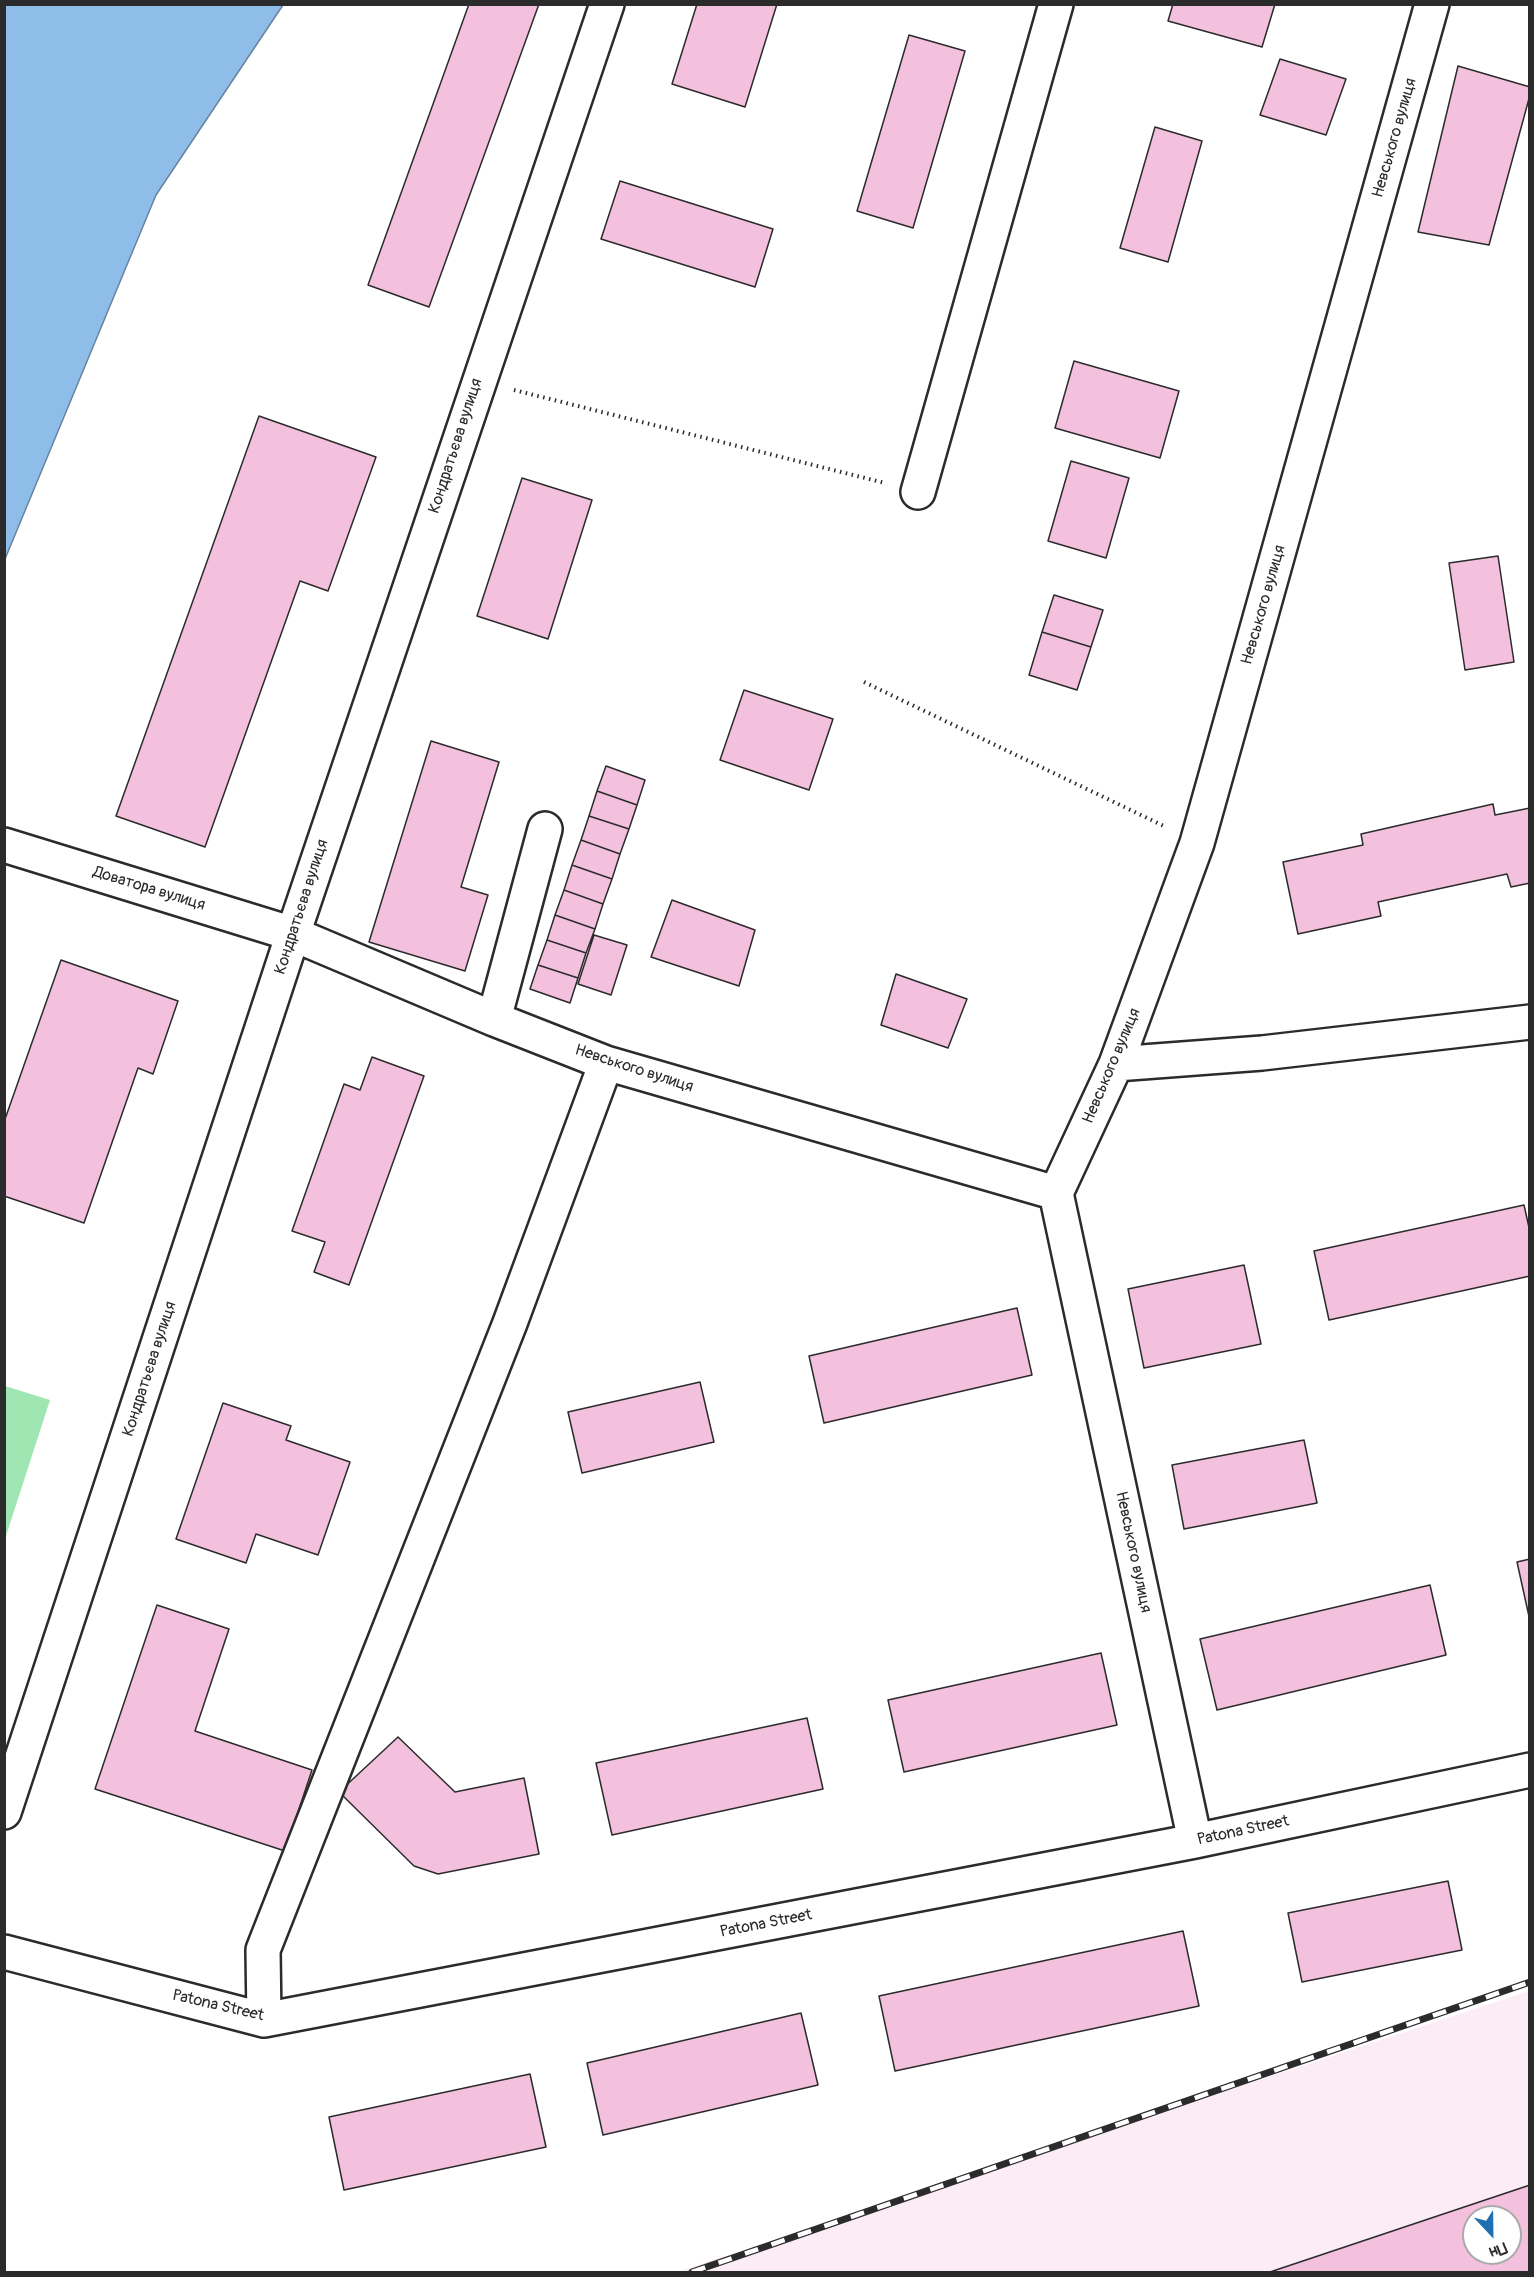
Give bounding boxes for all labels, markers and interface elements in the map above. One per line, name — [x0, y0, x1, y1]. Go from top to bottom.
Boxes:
street label: Невського вулиця — [1369, 76, 1421, 200]
street label: Кондратьєва вулиця — [425, 376, 487, 516]
street label: Невського вулиця — [1238, 543, 1290, 667]
street label: Кондратьєва вулиця — [271, 837, 333, 977]
street label: Доватора вулиця — [91, 863, 207, 915]
street label: Невського вулиця — [1079, 1005, 1145, 1127]
street label: Невського вулиця — [572, 1041, 696, 1097]
street label: Кондратьєва вулиця — [119, 1299, 181, 1439]
street label: Невського вулиця — [1111, 1490, 1155, 1614]
street label: Patona Street — [1195, 1812, 1291, 1850]
street label: Patona Street — [718, 1906, 814, 1942]
street label: Patona Street — [170, 1986, 266, 2026]
north arrow — [1462, 2205, 1522, 2265]
text: Пн — [1486, 2237, 1510, 2262]

